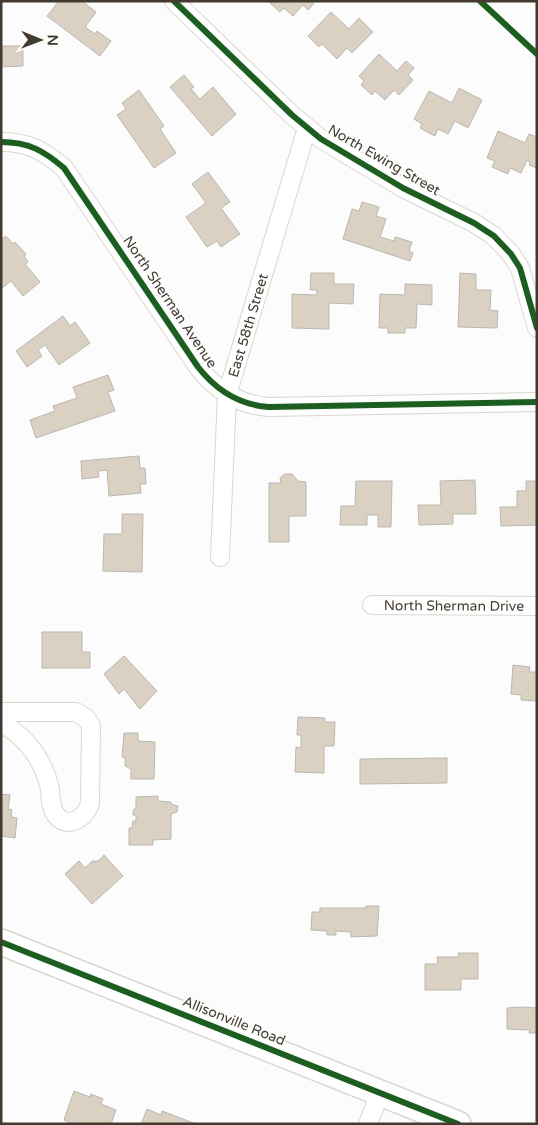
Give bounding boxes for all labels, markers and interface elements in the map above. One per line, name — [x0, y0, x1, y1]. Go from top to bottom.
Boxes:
north arrow — [15, 15, 65, 65]
text: N — [44, 34, 61, 46]
street label: North Ewing Street — [325, 121, 444, 199]
street label: North Sherman Avenue — [119, 233, 221, 371]
street label: East 58th Street — [224, 271, 272, 379]
street label: North Sherman Drive — [384, 597, 524, 614]
street label: Allisonville Road — [180, 993, 288, 1049]

